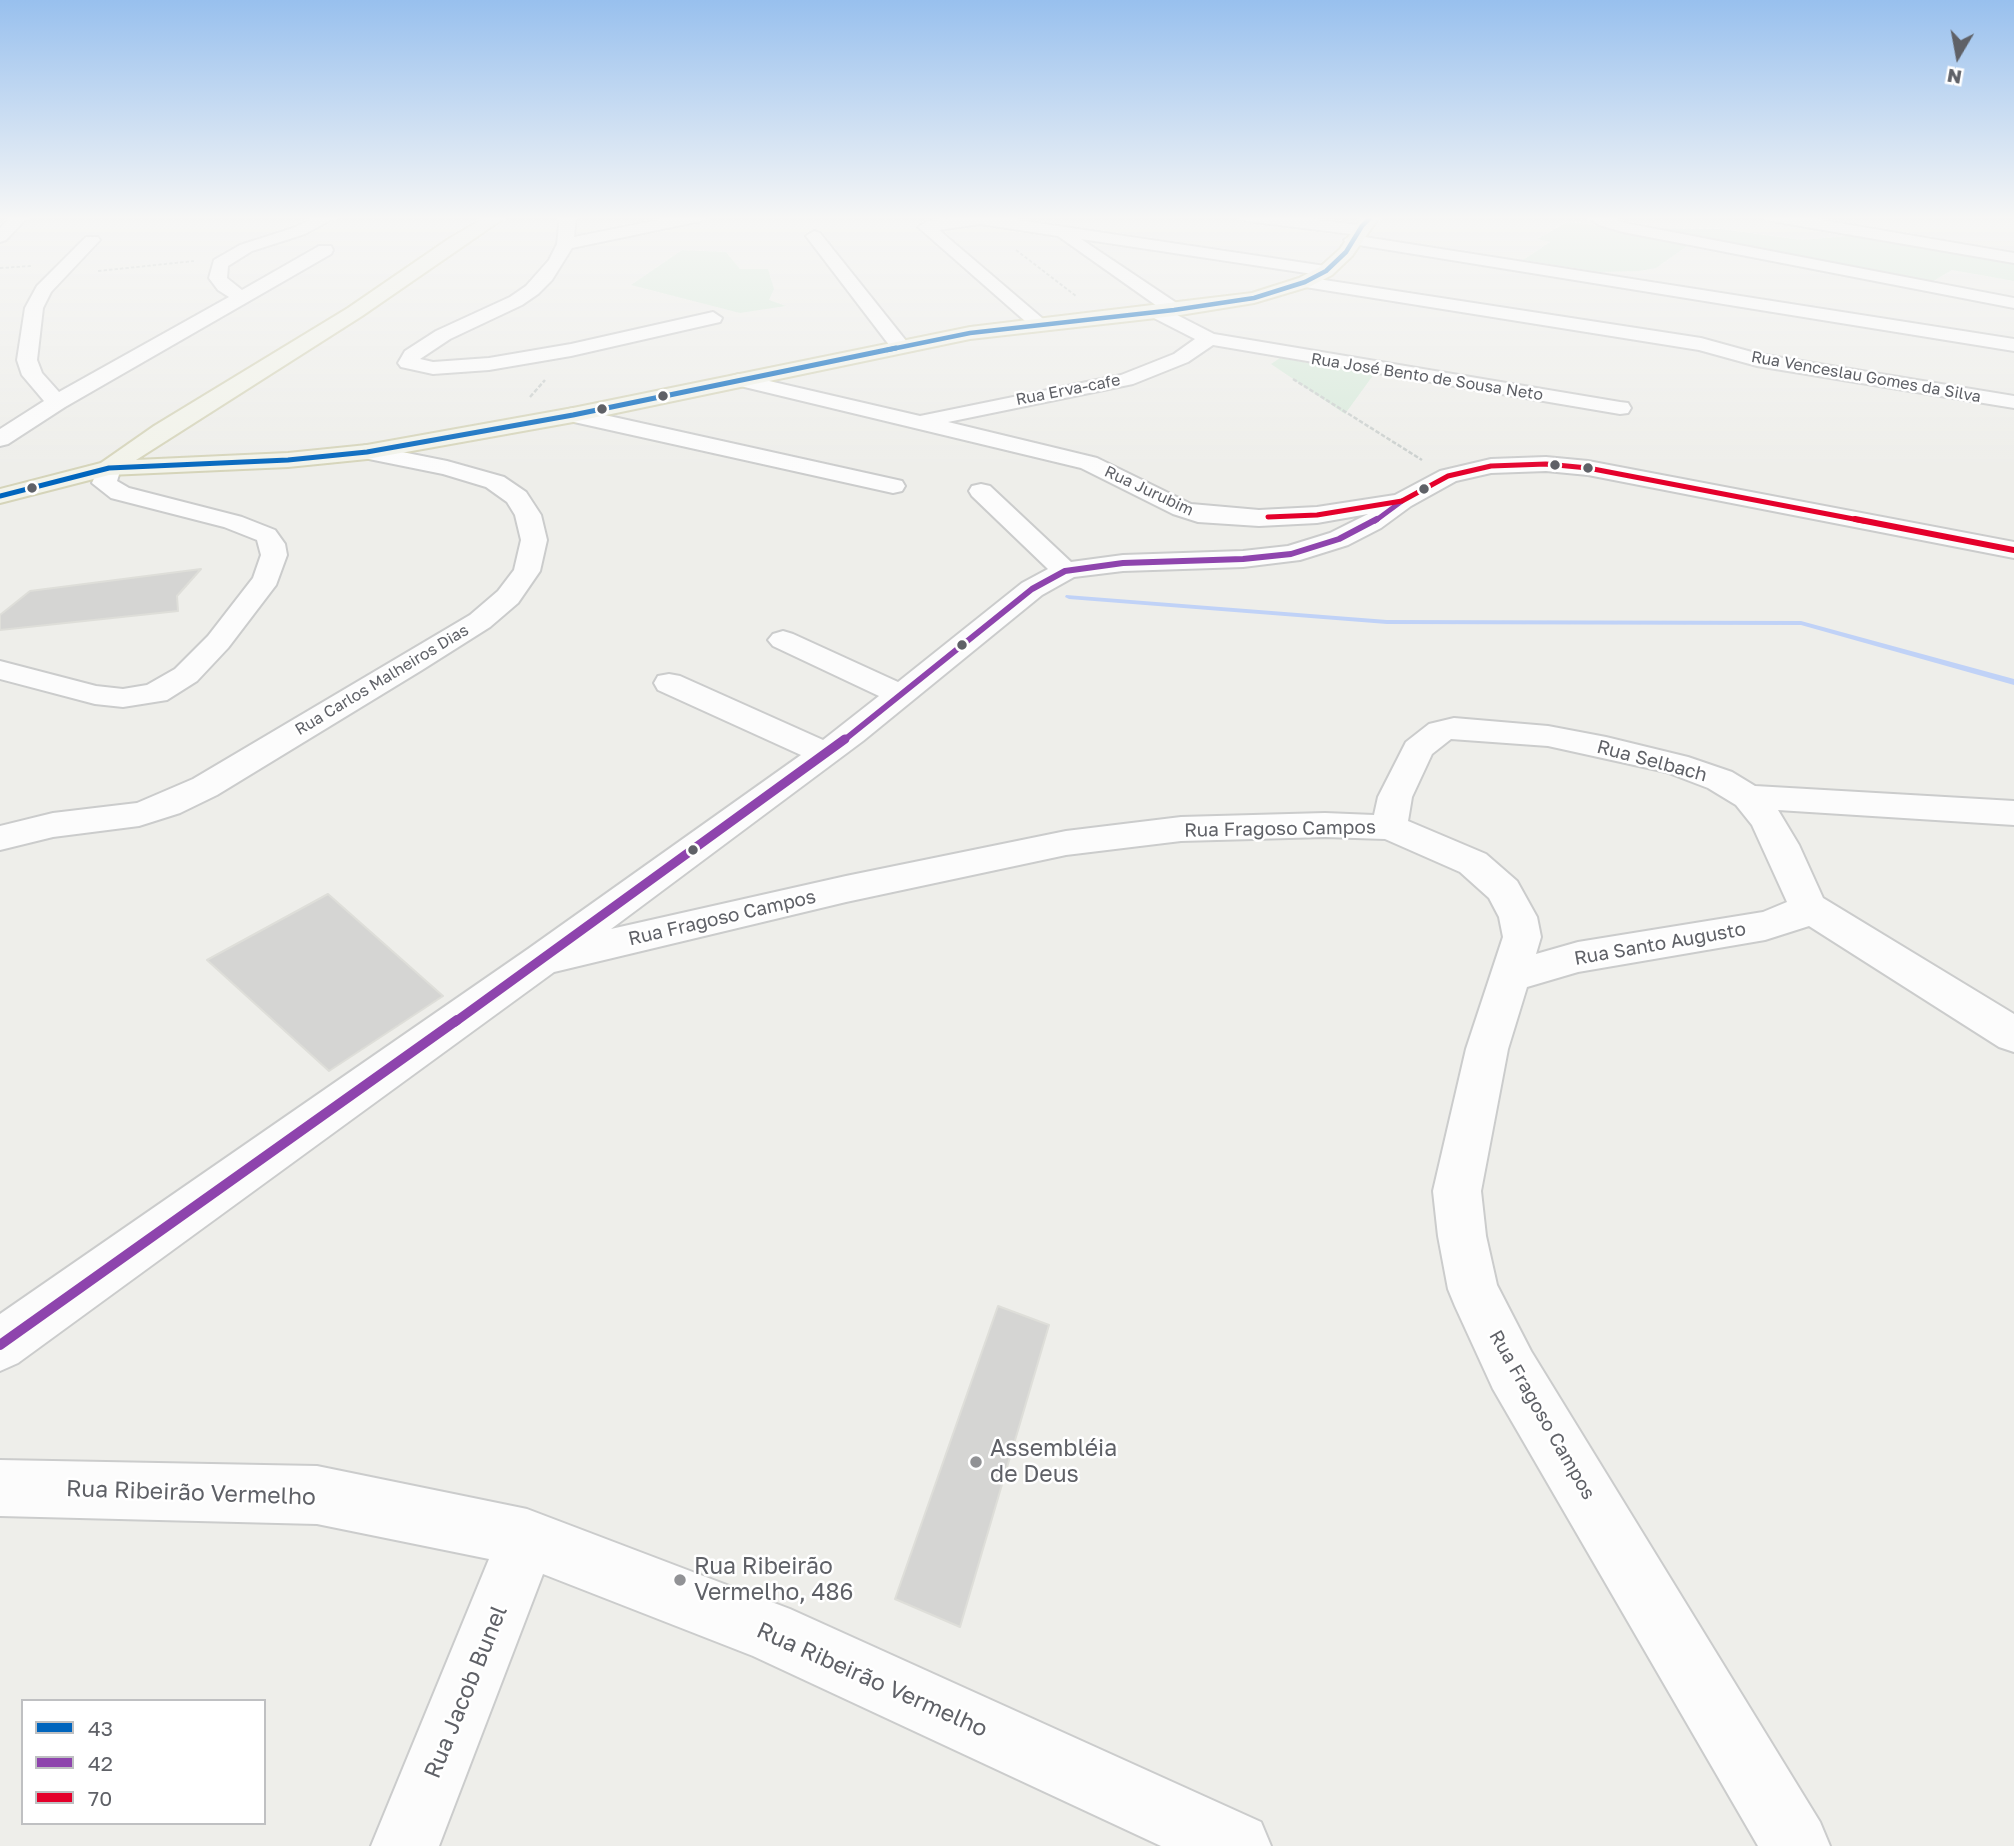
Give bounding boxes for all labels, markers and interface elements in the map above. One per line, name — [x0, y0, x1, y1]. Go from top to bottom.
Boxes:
north arrow — [1923, 21, 1993, 91]
text: N — [1945, 65, 1963, 90]
street label: Rua Venceslau Gomes da Silva — [1750, 347, 1982, 407]
street label: Rua José Bento de Sousa Neto — [1310, 349, 1544, 405]
street label: Rua Erva-cafe — [1014, 370, 1122, 410]
unlabelled marker — [656, 389, 670, 403]
unlabelled marker — [595, 402, 609, 416]
unlabelled marker — [1548, 458, 1562, 472]
unlabelled marker — [1581, 461, 1595, 475]
street label: Rua Jurubim — [1101, 462, 1197, 520]
unlabelled marker — [25, 481, 39, 495]
unlabelled marker — [1417, 482, 1431, 496]
street label: Rua Carlos Malheiros Dias — [292, 621, 472, 739]
unlabelled marker — [955, 638, 969, 652]
street label: Rua Selbach — [1594, 735, 1710, 787]
street label: Rua Fragoso Campos — [1184, 816, 1376, 842]
unlabelled marker — [686, 843, 700, 857]
street label: Rua Fragoso Campos — [626, 885, 818, 951]
street label: Rua Santo Augusto — [1572, 918, 1748, 970]
street label: Rua Fragoso Campos — [1484, 1326, 1600, 1504]
place label: Assembléia de Deus — [990, 1435, 1117, 1489]
marker: Assembléia de Deus — [968, 1454, 984, 1470]
street label: Rua Ribeirão Vermelho — [66, 1475, 316, 1511]
place label: Rua Ribeirão Vermelho, 486 — [694, 1553, 854, 1607]
marker: Rua Ribeirão Vermelho, 486 — [672, 1572, 688, 1588]
street label: Rua Jacob Bunel — [419, 1602, 513, 1782]
street label: Rua Ribeirão Vermelho — [752, 1617, 992, 1743]
legend — [21, 1699, 266, 1825]
text: 43 — [88, 1715, 113, 1741]
text: 42 — [88, 1750, 113, 1776]
text: 70 — [88, 1785, 112, 1811]

